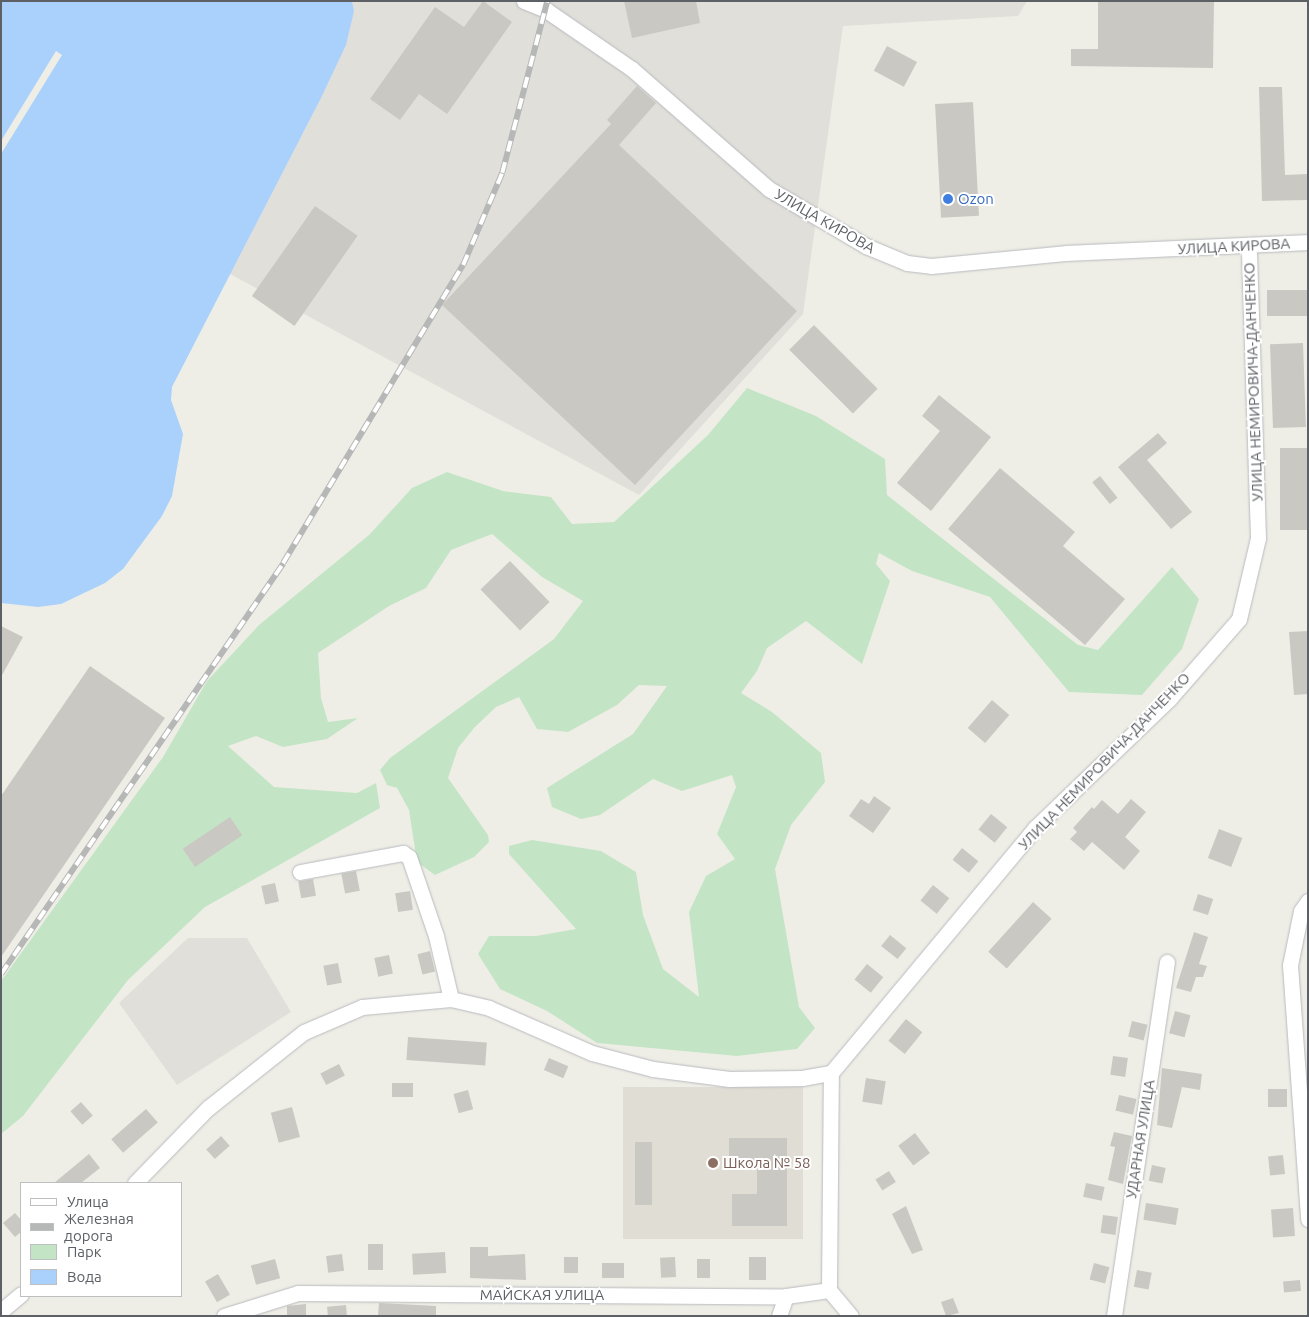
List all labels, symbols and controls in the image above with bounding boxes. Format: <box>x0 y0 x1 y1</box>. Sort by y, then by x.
street label: УЛИЦА КИРОВА <box>772 185 878 257</box>
place label: Ozon <box>958 190 994 208</box>
marker: Ozon <box>942 193 954 205</box>
street label: УЛИЦА КИРОВА <box>1177 234 1291 258</box>
street label: УЛИЦА НЕМИРОВИЧА-ДАНЧЕНКО <box>1240 262 1266 502</box>
street label: УЛИЦА НЕМИРОВИЧА-ДАНЧЕНКО <box>1014 669 1194 853</box>
street label: УДАРНАЯ УЛИЦА <box>1122 1078 1158 1200</box>
place label: Школа № 58 <box>723 1154 811 1172</box>
marker: Школа № 58 <box>707 1157 719 1169</box>
legend <box>20 1182 182 1297</box>
text: Улица <box>67 1193 109 1210</box>
text: Железная дорога <box>64 1210 134 1244</box>
text: Парк <box>67 1243 102 1260</box>
text: Вода <box>67 1268 102 1285</box>
street label: МАЙСКАЯ УЛИЦА <box>480 1286 604 1304</box>

